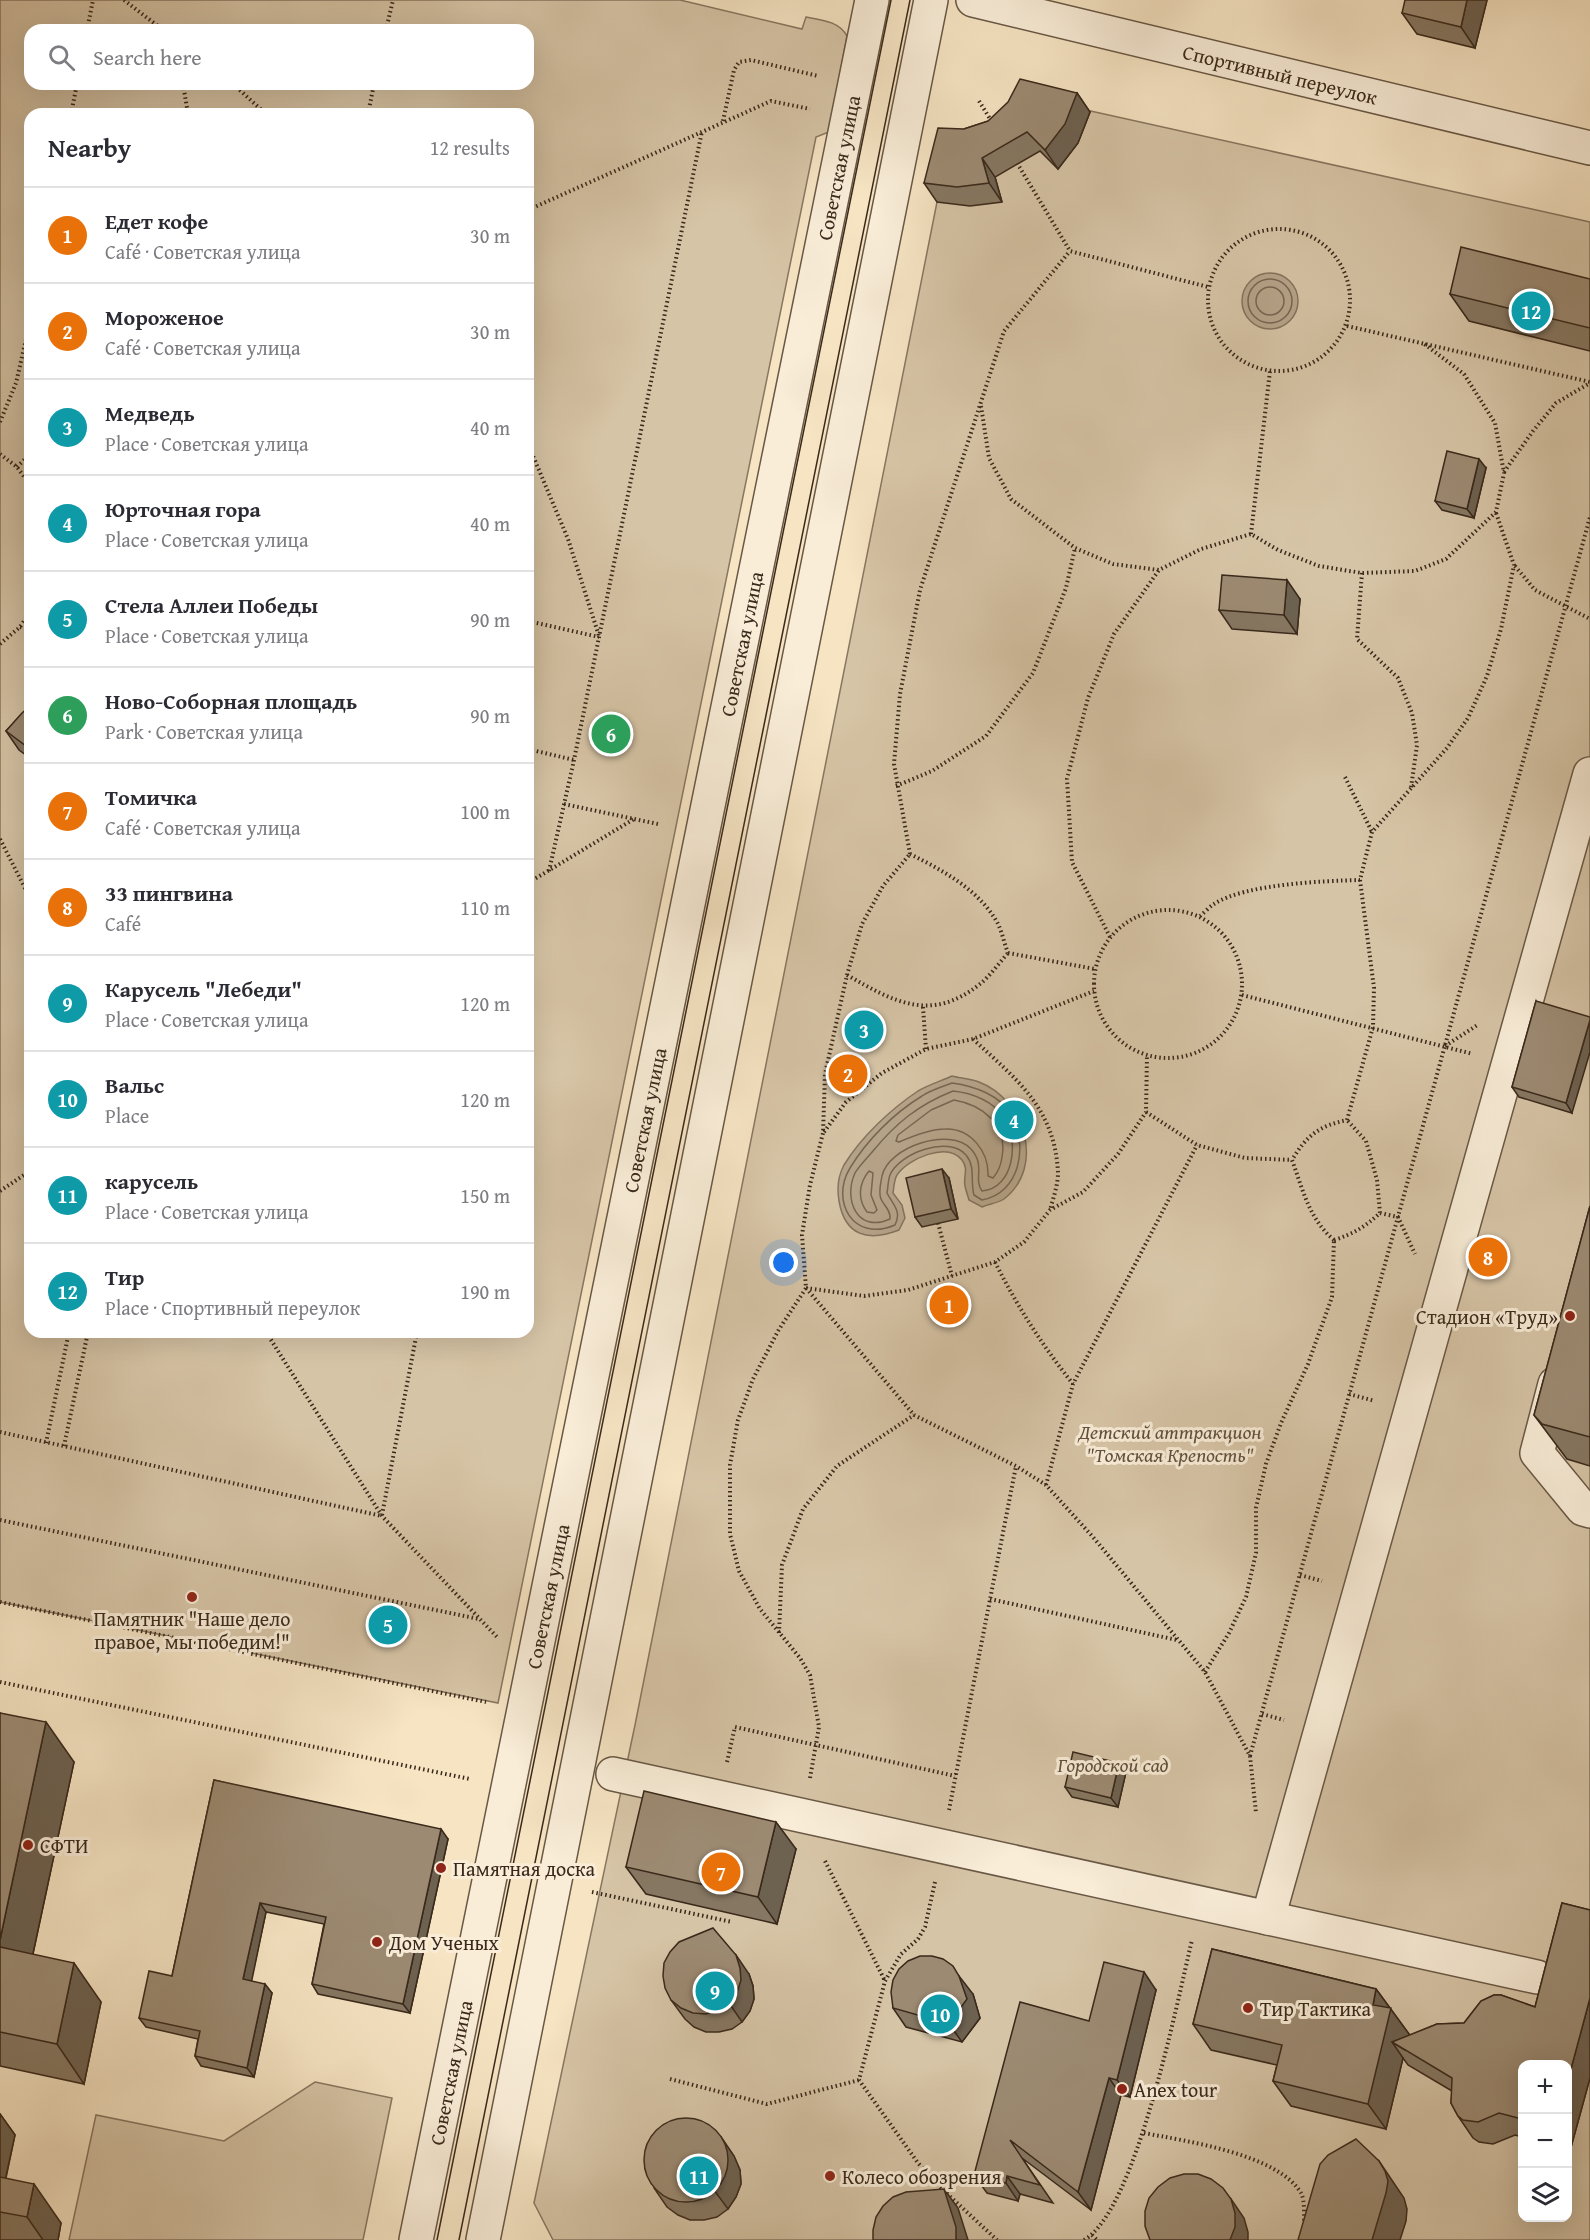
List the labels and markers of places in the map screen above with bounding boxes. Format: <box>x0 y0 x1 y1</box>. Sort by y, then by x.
pin: 12 <box>1512 288 1550 334</box>
pin: 6 <box>592 712 630 756</box>
pin: 3 <box>844 1008 884 1052</box>
pin: 2 <box>828 1052 868 1096</box>
pin: 4 <box>994 1098 1034 1142</box>
pin: 8 <box>1468 1234 1508 1280</box>
pin: 1 <box>930 1282 968 1328</box>
place label: Стадион «Труд» <box>1416 1302 1558 1331</box>
marker: Стадион «Труд» <box>1563 1309 1577 1323</box>
marker: Памятник "Наше дело правое, мы победим!" <box>185 1590 199 1604</box>
pin: 5 <box>368 1602 408 1648</box>
place label: Памятник "Наше дело правое, мы победим!" <box>94 1604 290 1656</box>
place label: СФТИ <box>40 1831 89 1860</box>
marker: СФТИ <box>21 1838 35 1852</box>
pin: 7 <box>702 1850 740 1894</box>
place label: Памятная доска <box>453 1854 596 1883</box>
marker: Памятная доска <box>434 1861 448 1875</box>
place label: Дом Ученых <box>388 1928 500 1957</box>
marker: Дом Ученых <box>370 1935 384 1949</box>
pin: 9 <box>696 1968 734 2014</box>
pin: 10 <box>920 1992 960 2036</box>
place label: Тир Тактика <box>1260 1994 1372 2023</box>
marker: Тир Тактика <box>1241 2001 1255 2015</box>
place label: Anex tour <box>1134 2075 1217 2104</box>
marker: Anex tour <box>1115 2082 1129 2096</box>
pin: 11 <box>680 2154 718 2198</box>
place label: Колесо обозрения <box>842 2162 1002 2191</box>
marker: Колесо обозрения <box>823 2169 837 2183</box>

